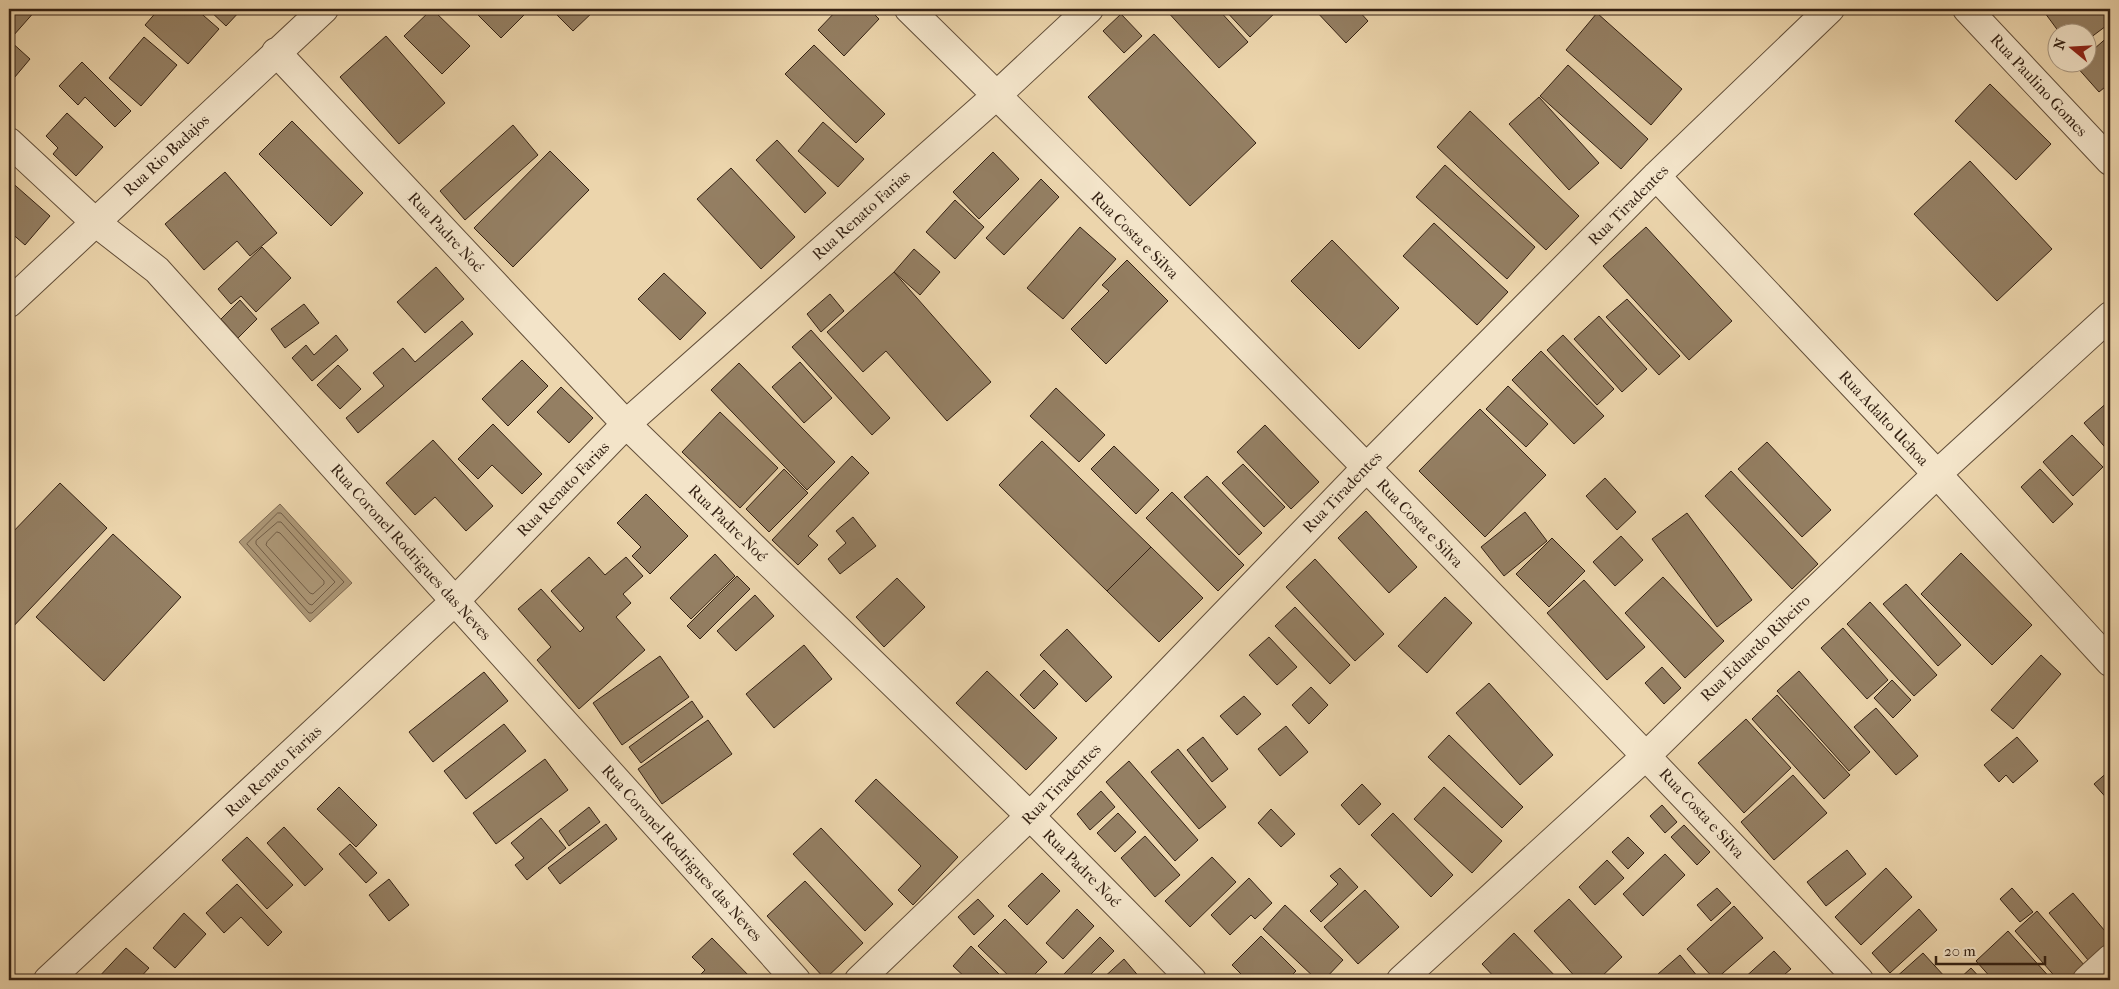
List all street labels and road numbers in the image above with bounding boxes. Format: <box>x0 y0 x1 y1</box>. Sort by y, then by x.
street label: Rua Paulino Gomes <box>1987 30 2092 140</box>
street label: Rua Rio Badajos <box>119 110 213 200</box>
street label: Rua Tiradentes <box>1584 161 1672 249</box>
street label: Rua Renato Farias <box>808 166 914 264</box>
street label: Rua Costa e Silva <box>1087 187 1183 283</box>
street label: Rua Padre Noé <box>404 188 488 276</box>
street label: Rua Adalto Uchoa <box>1835 366 1933 470</box>
street label: Rua Renato Farias <box>513 437 613 541</box>
street label: Rua Tiradentes <box>1298 447 1386 537</box>
street label: Rua Coronel Rodrigues das Neves <box>327 460 495 644</box>
street label: Rua Costa e Silva <box>1373 475 1468 572</box>
street label: Rua Padre Noé <box>684 480 772 566</box>
street label: Rua Eduardo Ribeiro <box>1696 591 1814 705</box>
street label: Rua Renato Farias <box>221 721 325 821</box>
street label: Rua Tiradentes <box>1017 739 1105 829</box>
street label: Rua Coronel Rodrigues das Neves <box>598 761 766 945</box>
street label: Rua Costa e Silva <box>1655 764 1749 862</box>
street label: Rua Padre Noé <box>1039 825 1125 911</box>

